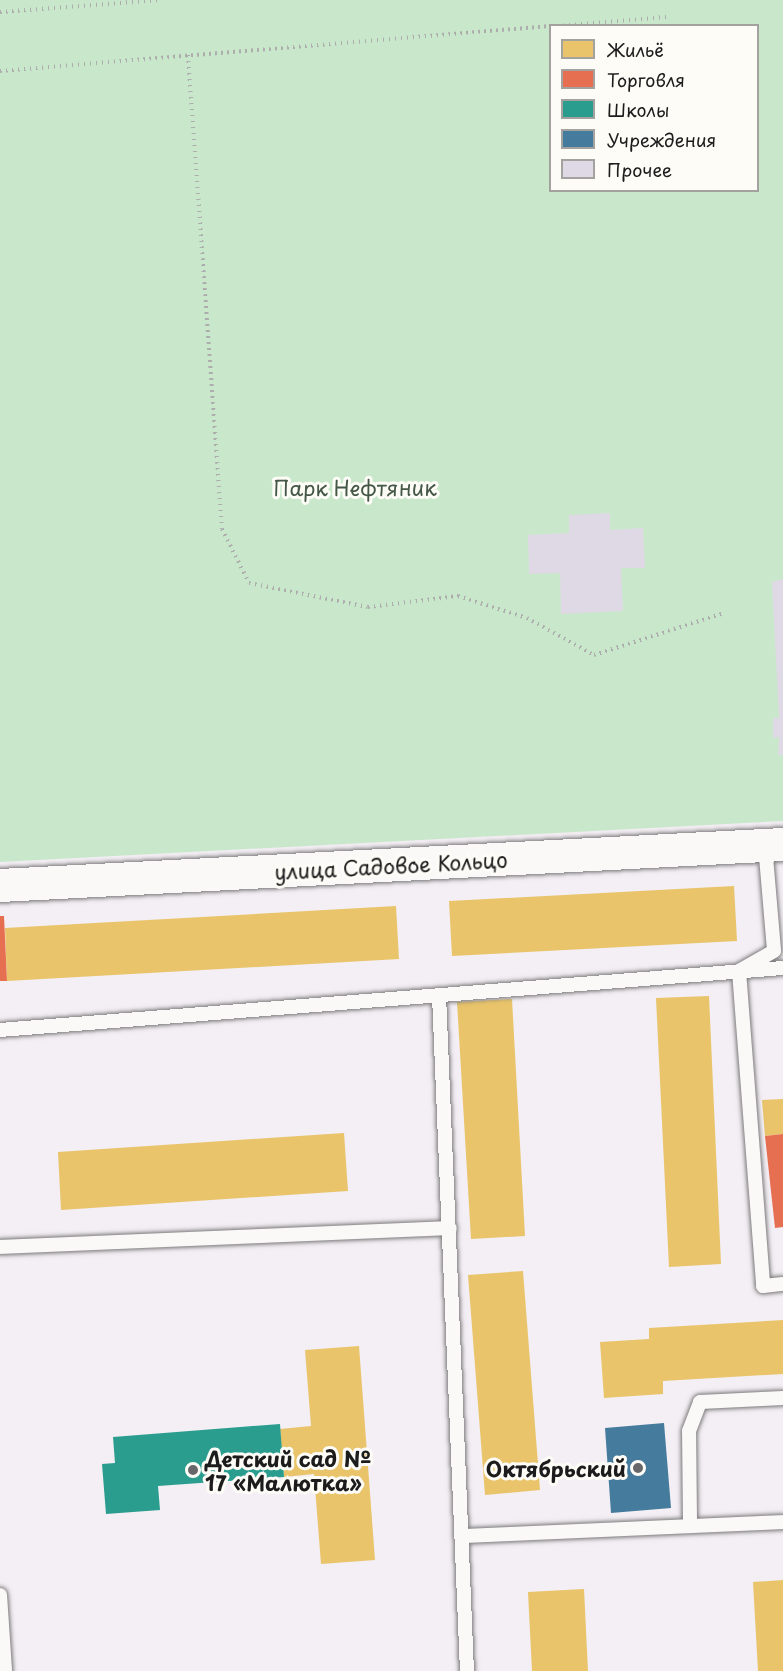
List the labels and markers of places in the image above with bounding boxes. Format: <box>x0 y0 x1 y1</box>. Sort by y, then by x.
place label: Детский сад № 17 «Малютка» <box>205 1445 372 1495</box>
place label: Октябрьский <box>486 1455 626 1481</box>
marker: Октябрьский <box>631 1461 645 1475</box>
marker: Детский сад № 17 «Малютка» <box>186 1463 200 1477</box>

